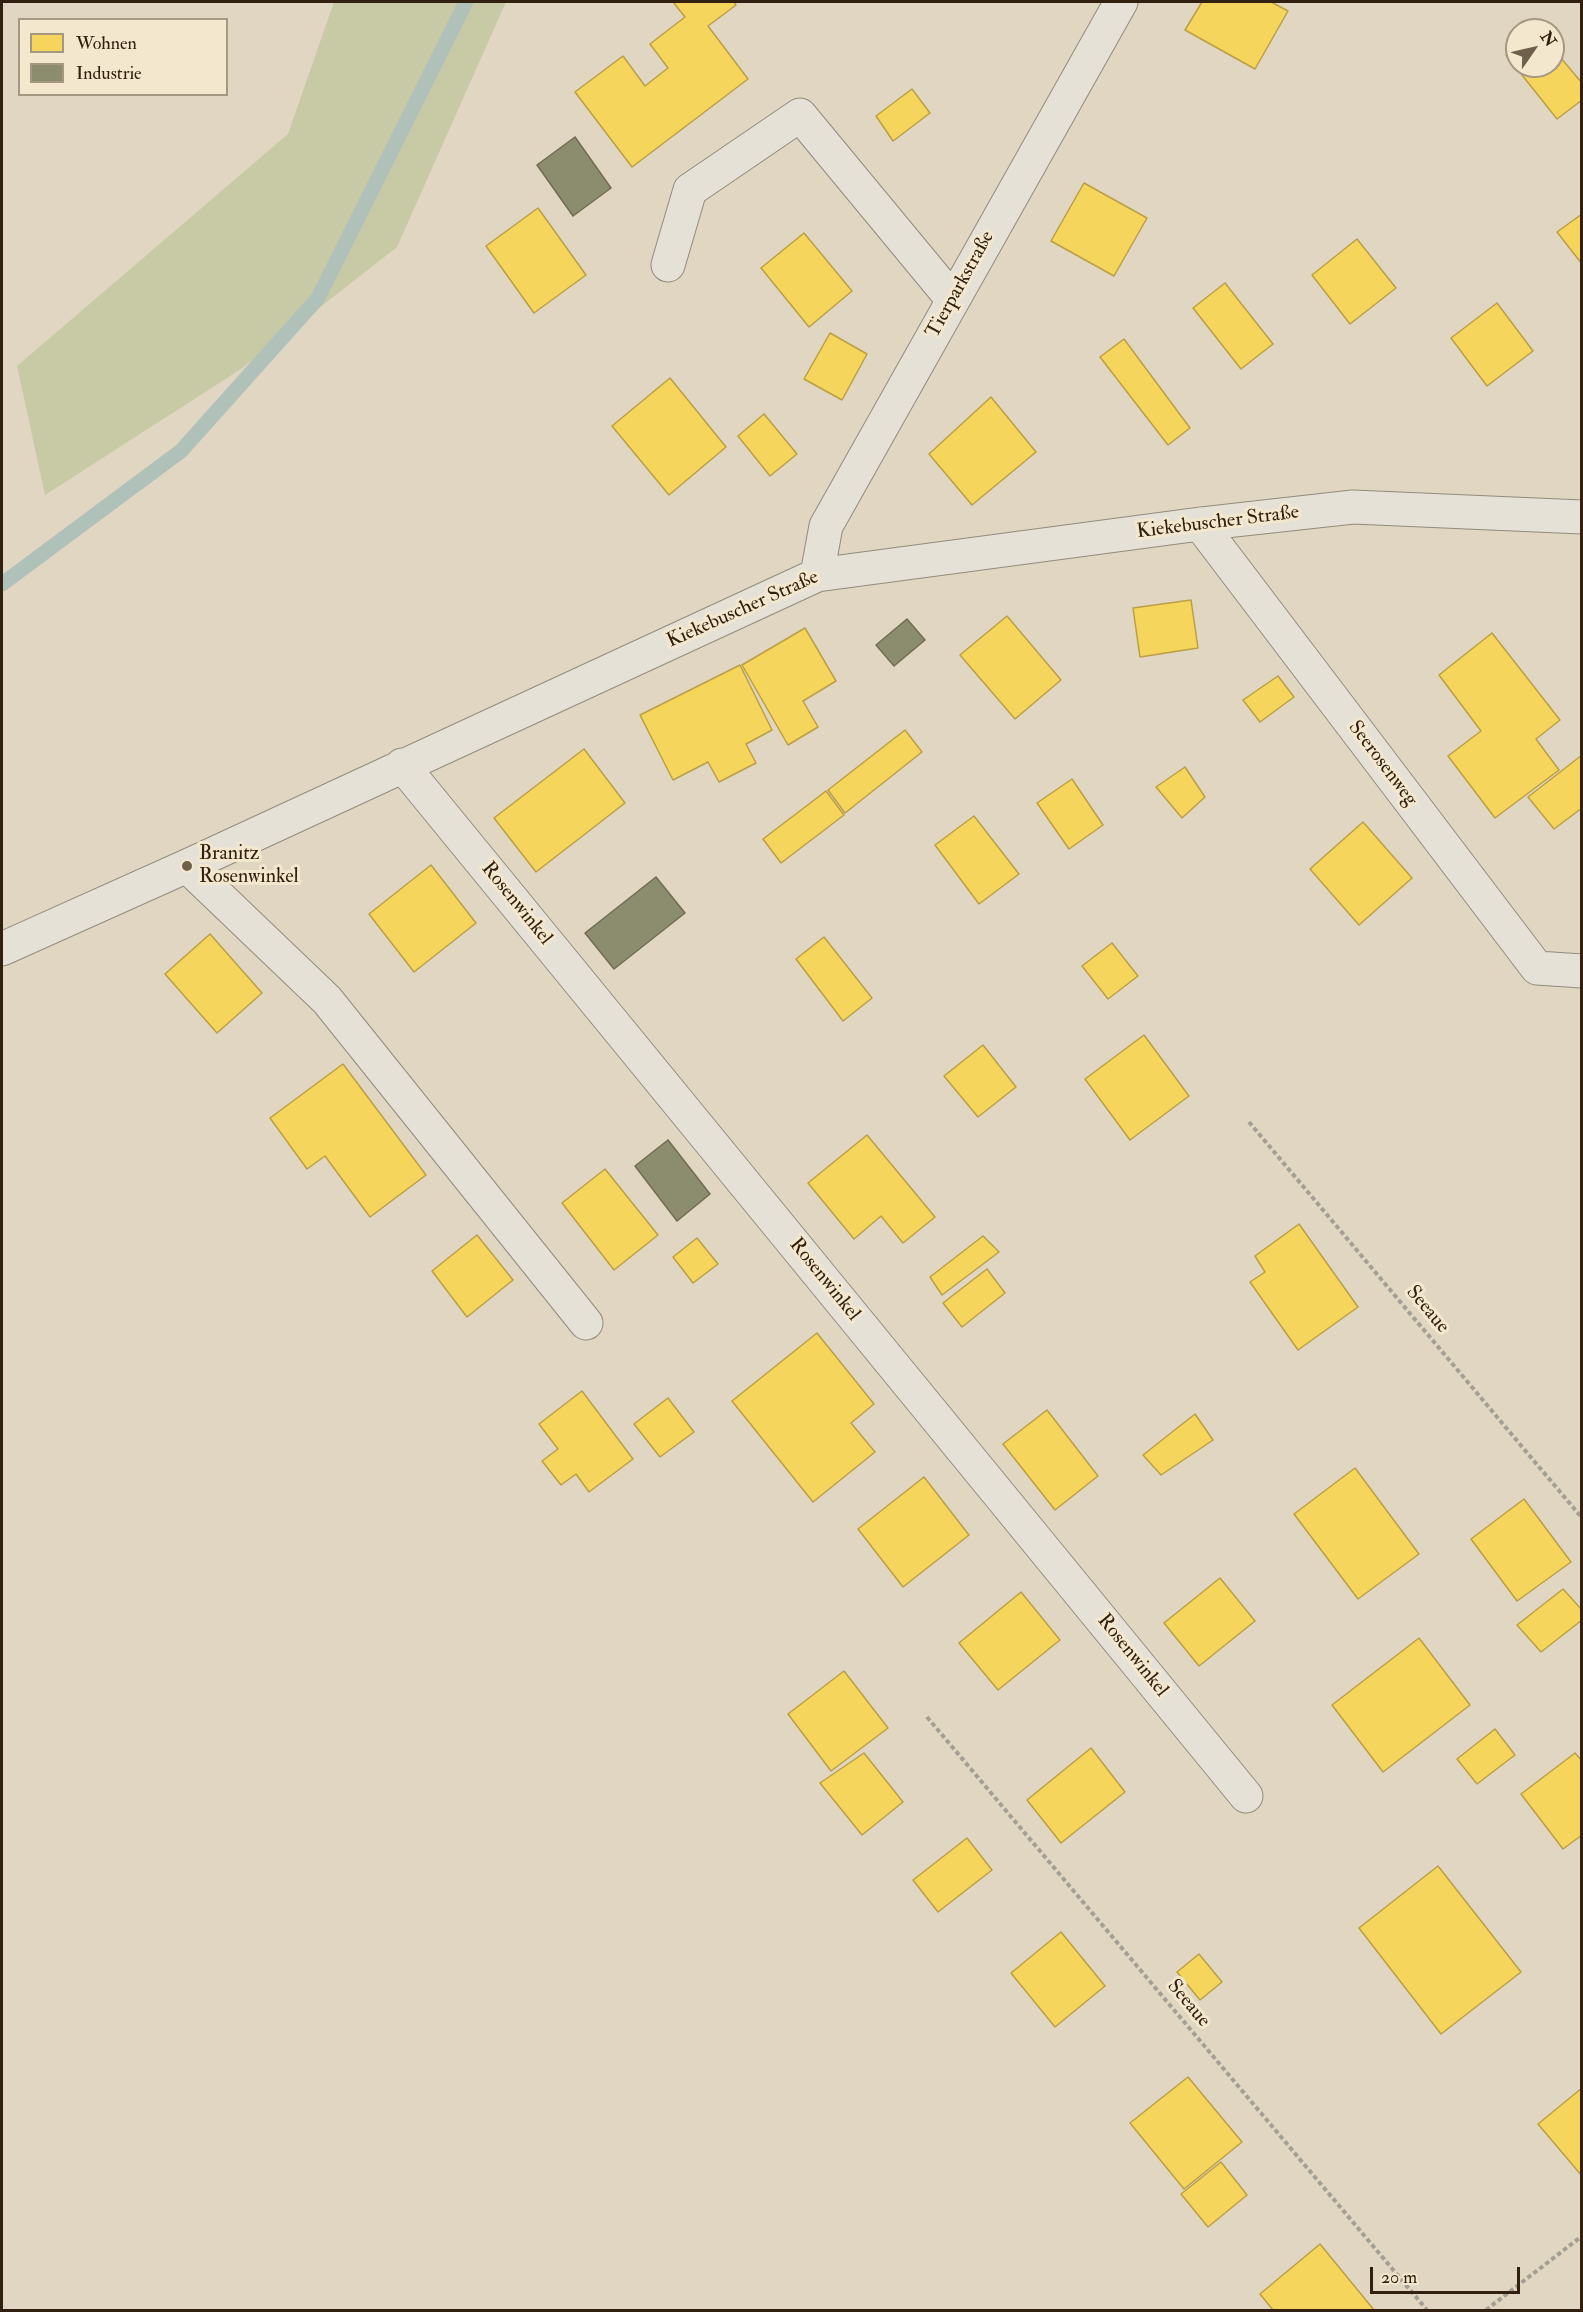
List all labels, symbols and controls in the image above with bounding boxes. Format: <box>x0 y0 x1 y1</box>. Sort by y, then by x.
legend <box>18 18 228 96</box>
north arrow <box>1505 18 1565 78</box>
text: N <box>1536 28 1561 51</box>
text: Wohnen <box>76 32 137 55</box>
text: Industrie <box>76 62 142 85</box>
street label: Tierparkstraße <box>922 227 1000 343</box>
street label: Kiekebuscher Straße <box>1136 501 1300 545</box>
street label: Kiekebuscher Straße <box>664 566 822 654</box>
street label: Seerosenweg <box>1342 717 1422 811</box>
place label: Branitz Rosenwinkel <box>199 843 299 890</box>
street label: Rosenwinkel <box>475 858 557 950</box>
marker: Branitz Rosenwinkel <box>180 859 194 873</box>
street label: Rosenwinkel <box>783 1234 865 1326</box>
street label: Seeaue <box>1400 1281 1454 1339</box>
street label: Rosenwinkel <box>1091 1610 1173 1702</box>
street label: Seeaue <box>1161 1975 1215 2033</box>
scale bar <box>1373 2255 1523 2293</box>
text: 20 m <box>1381 2266 1417 2289</box>

